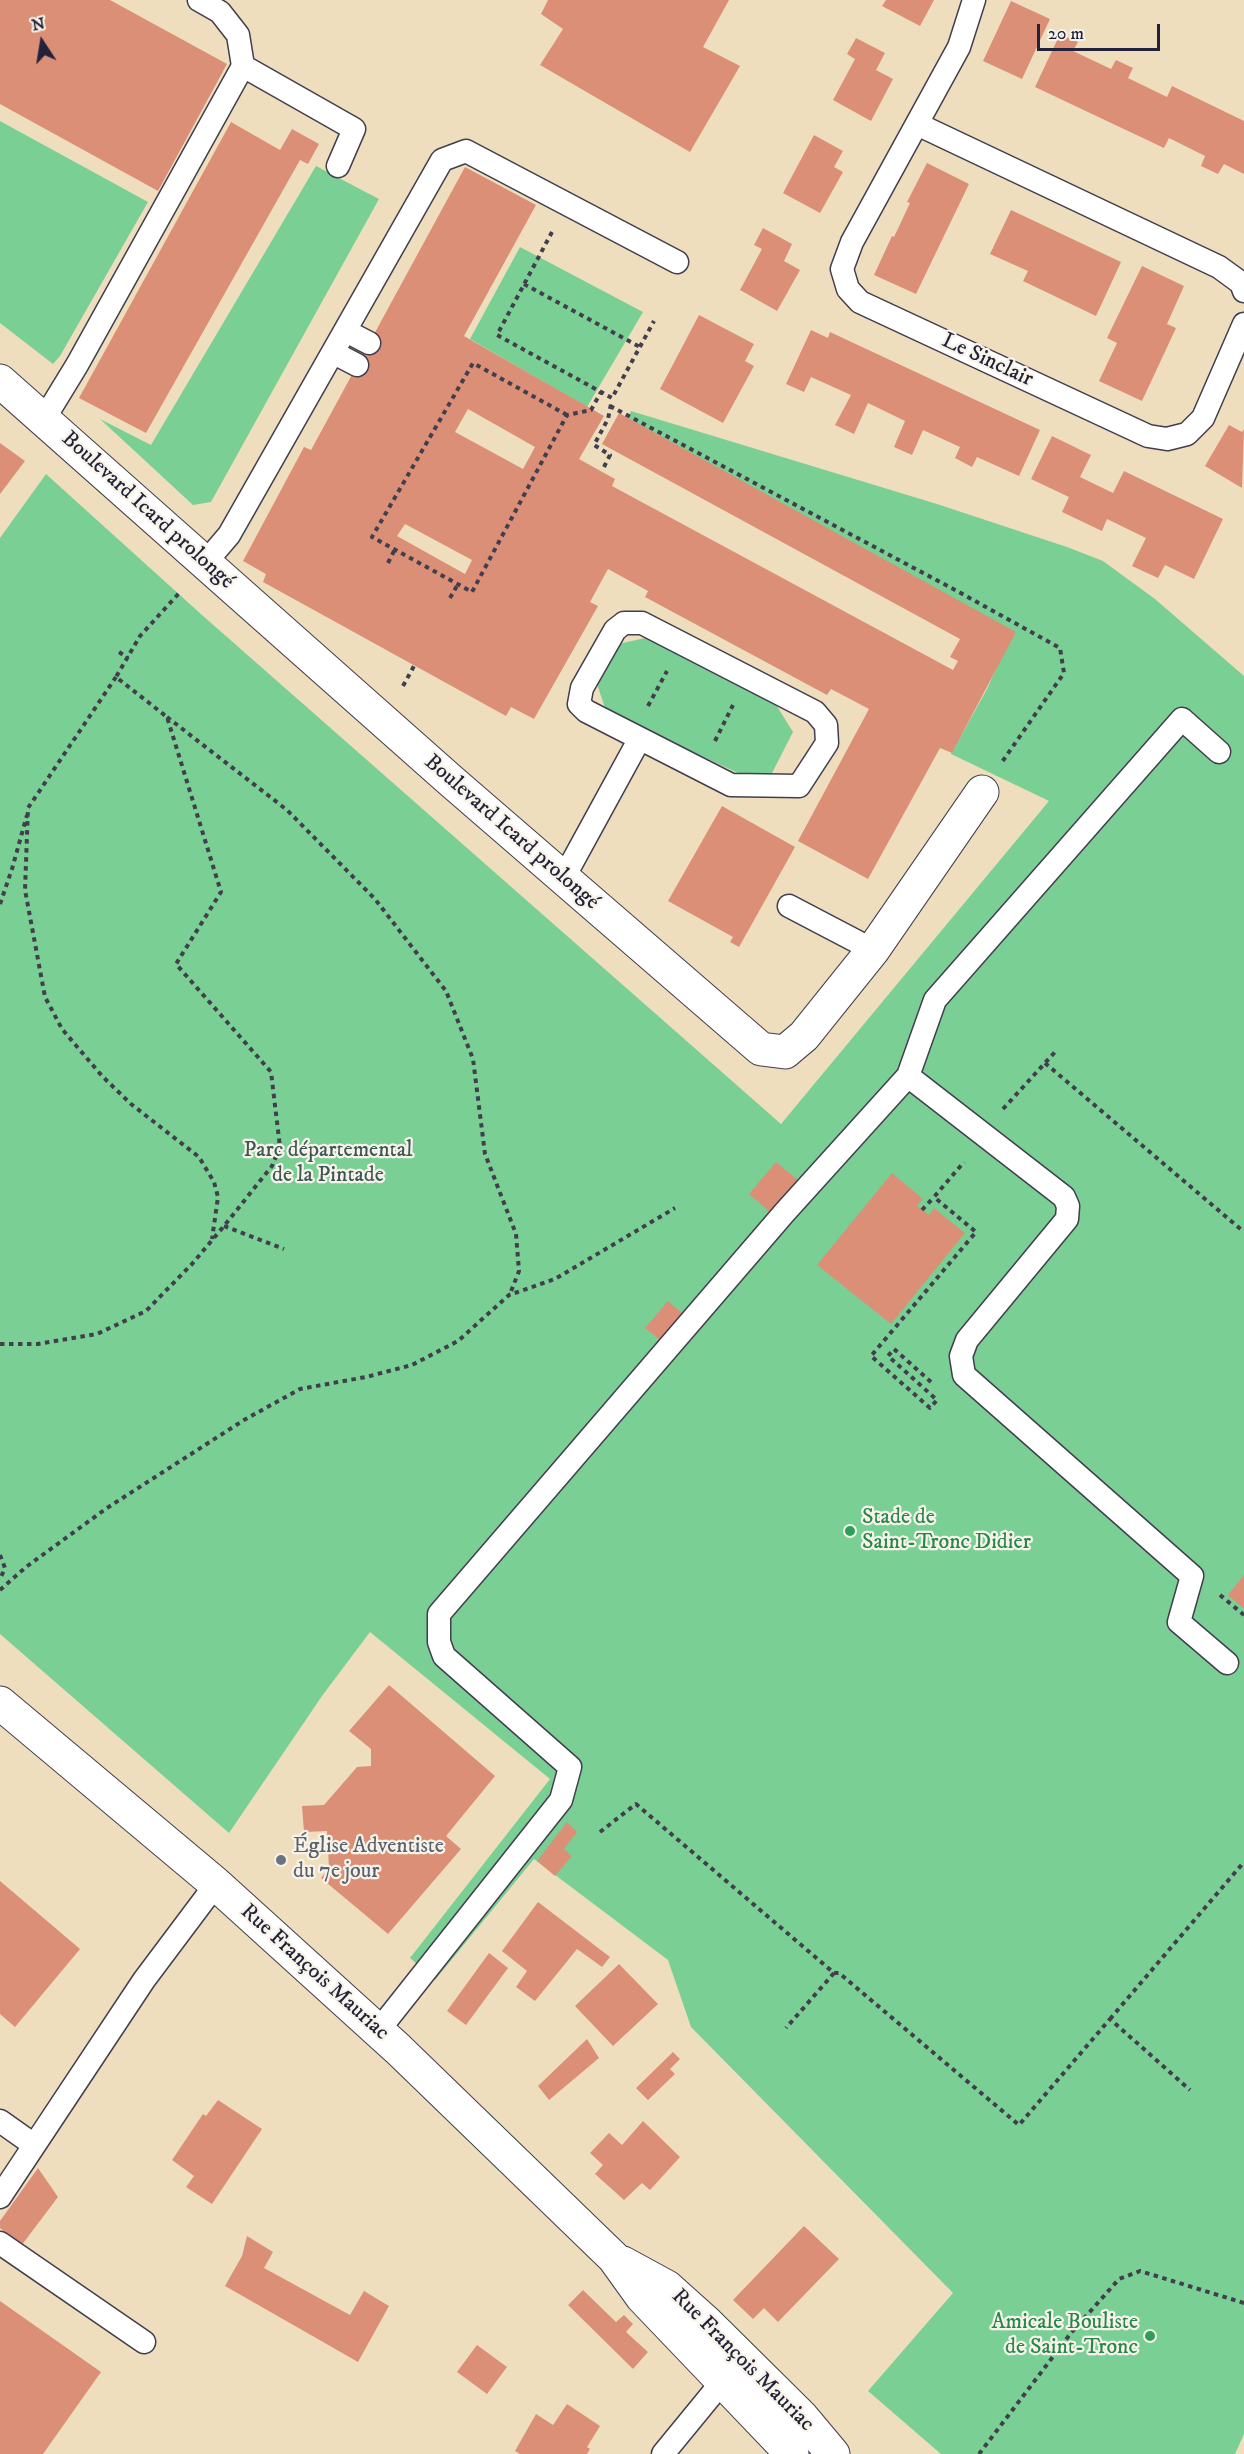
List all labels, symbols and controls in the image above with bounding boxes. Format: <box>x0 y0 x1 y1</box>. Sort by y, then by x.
north arrow <box>12 12 72 72</box>
scale bar <box>1040 12 1163 50</box>
text: N <box>30 13 47 36</box>
text: 20 m <box>1048 23 1084 45</box>
street label: Le Sinclair <box>937 328 1037 394</box>
street label: Boulevard Icard prolongé <box>55 426 239 596</box>
street label: Boulevard Icard prolongé <box>418 750 604 916</box>
park label: Parc départemental de la Pintade <box>243 1138 413 1190</box>
place label: Stade de Saint-Tronc Didier <box>862 1505 1031 1556</box>
marker: Stade de Saint-Tronc Didier <box>843 1524 857 1538</box>
place label: Église Adventiste du 7e jour <box>293 1834 444 1886</box>
marker: Église Adventiste du 7e jour <box>274 1853 288 1867</box>
street label: Rue François Mauriac <box>234 1899 394 2047</box>
street label: Rue François Mauriac <box>665 2284 819 2438</box>
place label: Amicale Bouliste de Saint-Tronc <box>992 2310 1138 2362</box>
marker: Amicale Bouliste de Saint-Tronc <box>1143 2329 1157 2343</box>

